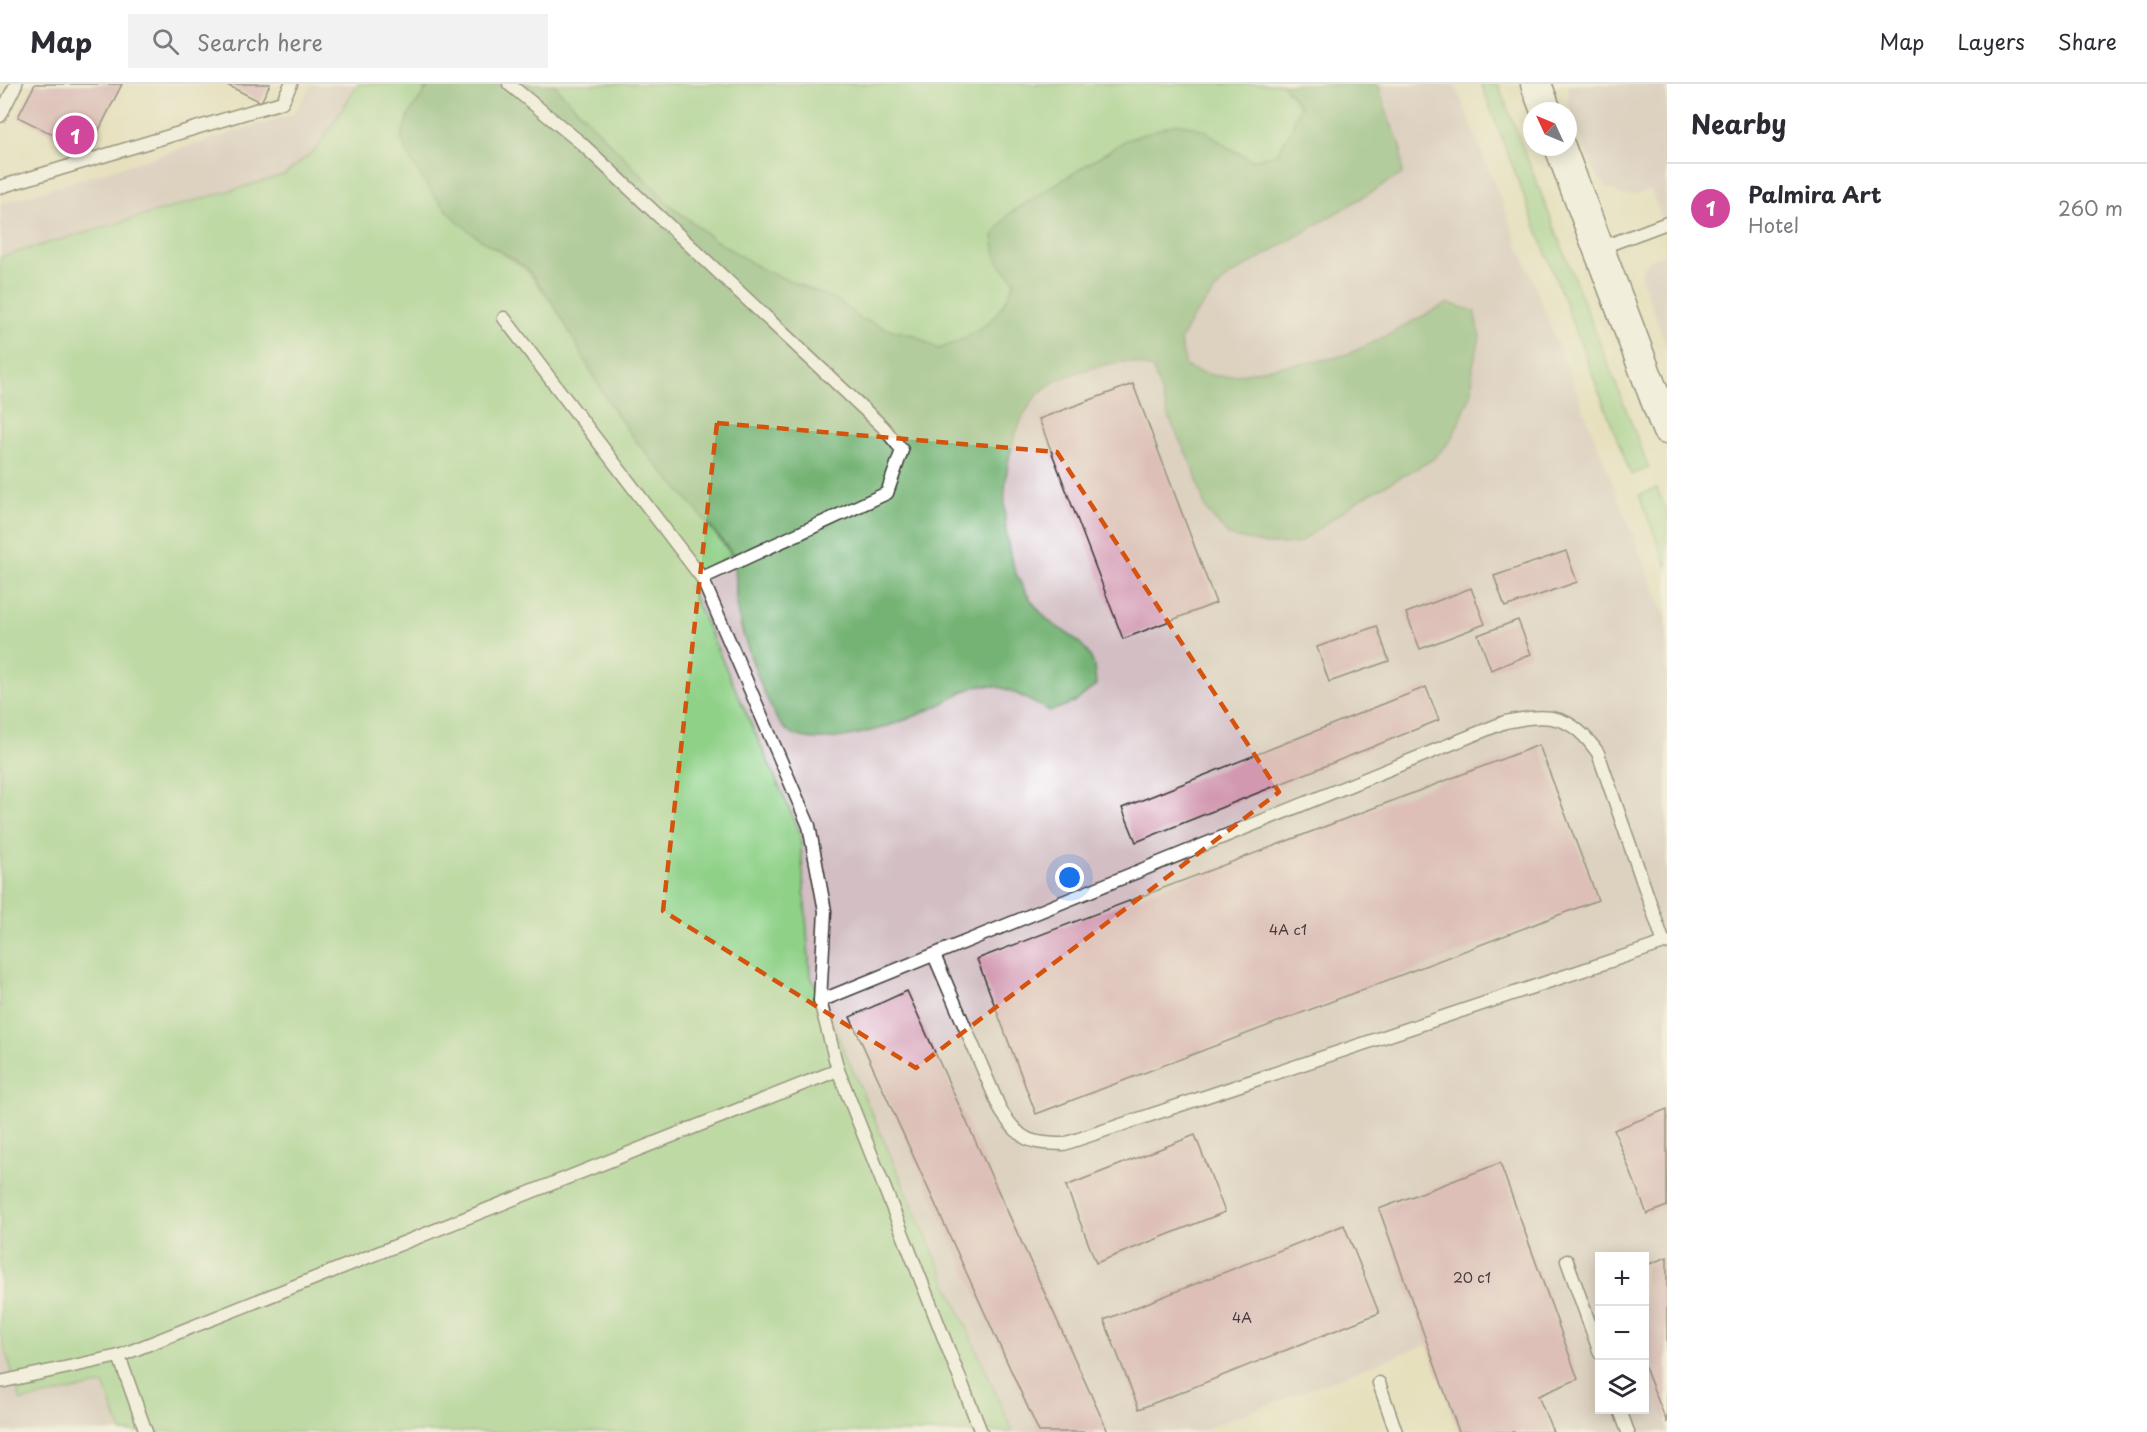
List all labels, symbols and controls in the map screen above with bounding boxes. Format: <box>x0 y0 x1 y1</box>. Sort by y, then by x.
search box <box>128 14 548 68</box>
text: Map <box>30 20 92 63</box>
icon: search <box>149 25 182 58</box>
text: Search here <box>197 25 323 58</box>
text: Map <box>1880 25 1924 57</box>
text: Layers <box>1957 25 2025 57</box>
text: Share <box>2058 25 2117 57</box>
north arrow <box>1523 102 1577 156</box>
text: Nearby <box>1691 104 1786 143</box>
pin: 1 <box>56 112 94 158</box>
text: Palmira Art <box>1748 177 1882 210</box>
text: 1 <box>1706 193 1715 223</box>
text: 260 m <box>2058 193 2123 223</box>
text: Hotel <box>1748 210 1799 240</box>
your location <box>1055 863 1084 892</box>
house number: 4А с1 <box>1269 919 1307 940</box>
map controls <box>1595 1252 1649 1414</box>
button: + <box>1595 1252 1649 1306</box>
house number: 20 с1 <box>1453 1267 1491 1288</box>
button: − <box>1595 1306 1649 1360</box>
house number: 4А <box>1232 1307 1252 1328</box>
button: layers <box>1595 1360 1649 1414</box>

